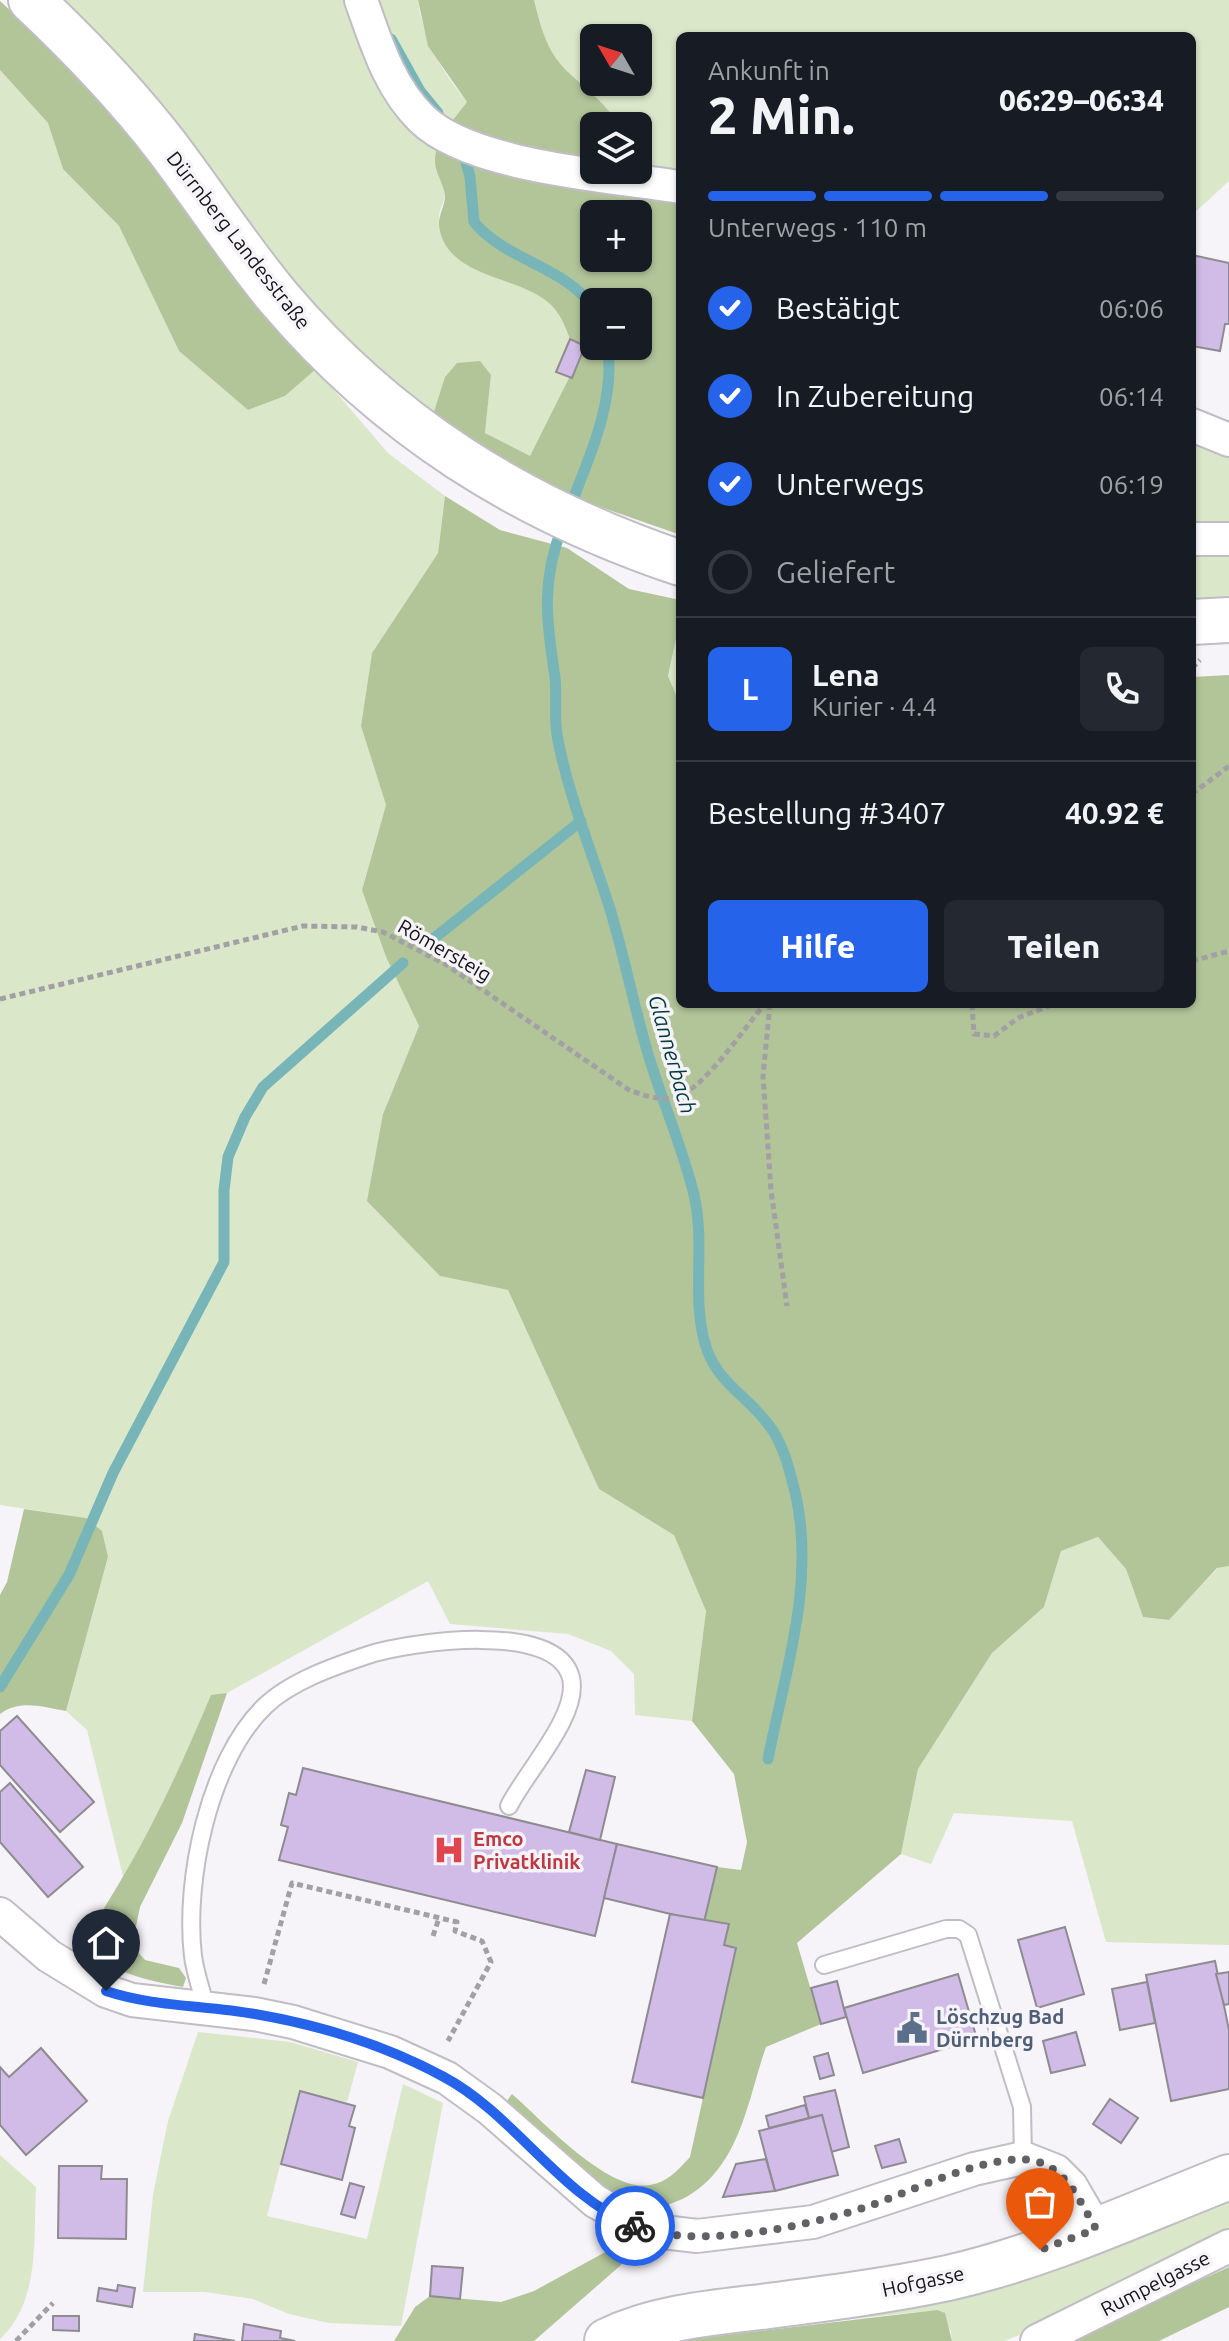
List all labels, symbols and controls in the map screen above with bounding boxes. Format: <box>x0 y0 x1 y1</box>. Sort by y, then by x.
north arrow <box>580 24 652 96</box>
map controls <box>580 24 652 360</box>
text: Ankunft in <box>708 56 830 85</box>
text: 06:29–06:34 <box>999 83 1164 117</box>
text: 2 Min. <box>708 86 855 144</box>
button: layers <box>580 112 652 184</box>
street label: Dürrnberg Landesstraße <box>162 147 316 333</box>
button: + <box>580 200 652 272</box>
text: Unterwegs · 110 m <box>708 213 927 242</box>
icon: check <box>708 286 752 330</box>
button: − <box>580 288 652 360</box>
text: Bestätigt <box>776 291 900 325</box>
text: 06:06 <box>1099 294 1164 323</box>
icon: check <box>708 374 752 418</box>
text: In Zubereitung <box>776 379 974 413</box>
text: 06:14 <box>1099 382 1164 411</box>
icon: check <box>708 462 752 506</box>
text: Unterwegs <box>776 467 924 501</box>
text: 06:19 <box>1099 470 1164 499</box>
text: Geliefert <box>776 555 895 589</box>
button: phone <box>1080 647 1164 731</box>
text: Lena <box>812 658 880 692</box>
text: L <box>742 672 758 706</box>
text: Kurier · 4.4 <box>812 692 937 721</box>
text: Bestellung #3407 <box>708 796 946 830</box>
text: 40.92 € <box>1065 796 1164 830</box>
button: Hilfe <box>708 900 928 992</box>
button: Teilen <box>944 900 1164 992</box>
street label: Römersteig <box>394 914 496 986</box>
water label: Glannerbach <box>644 992 702 1116</box>
place label: Emco Privatklinik <box>473 1827 581 1873</box>
hospital icon: Emco Privatklinik <box>432 1833 466 1867</box>
pin <box>72 1909 140 1991</box>
icon: home <box>84 1921 128 1965</box>
place label: Löschzug Bad Dürrnberg <box>936 2005 1064 2051</box>
public building icon: Löschzug Bad Dürrnberg <box>895 2011 929 2045</box>
pin <box>1006 2168 1074 2250</box>
icon: bag <box>1018 2180 1062 2224</box>
courier <box>595 2186 675 2266</box>
icon: bike <box>613 2204 657 2248</box>
street label: Rumpelgasse <box>1097 2246 1213 2320</box>
street label: Hofgasse <box>880 2261 966 2301</box>

